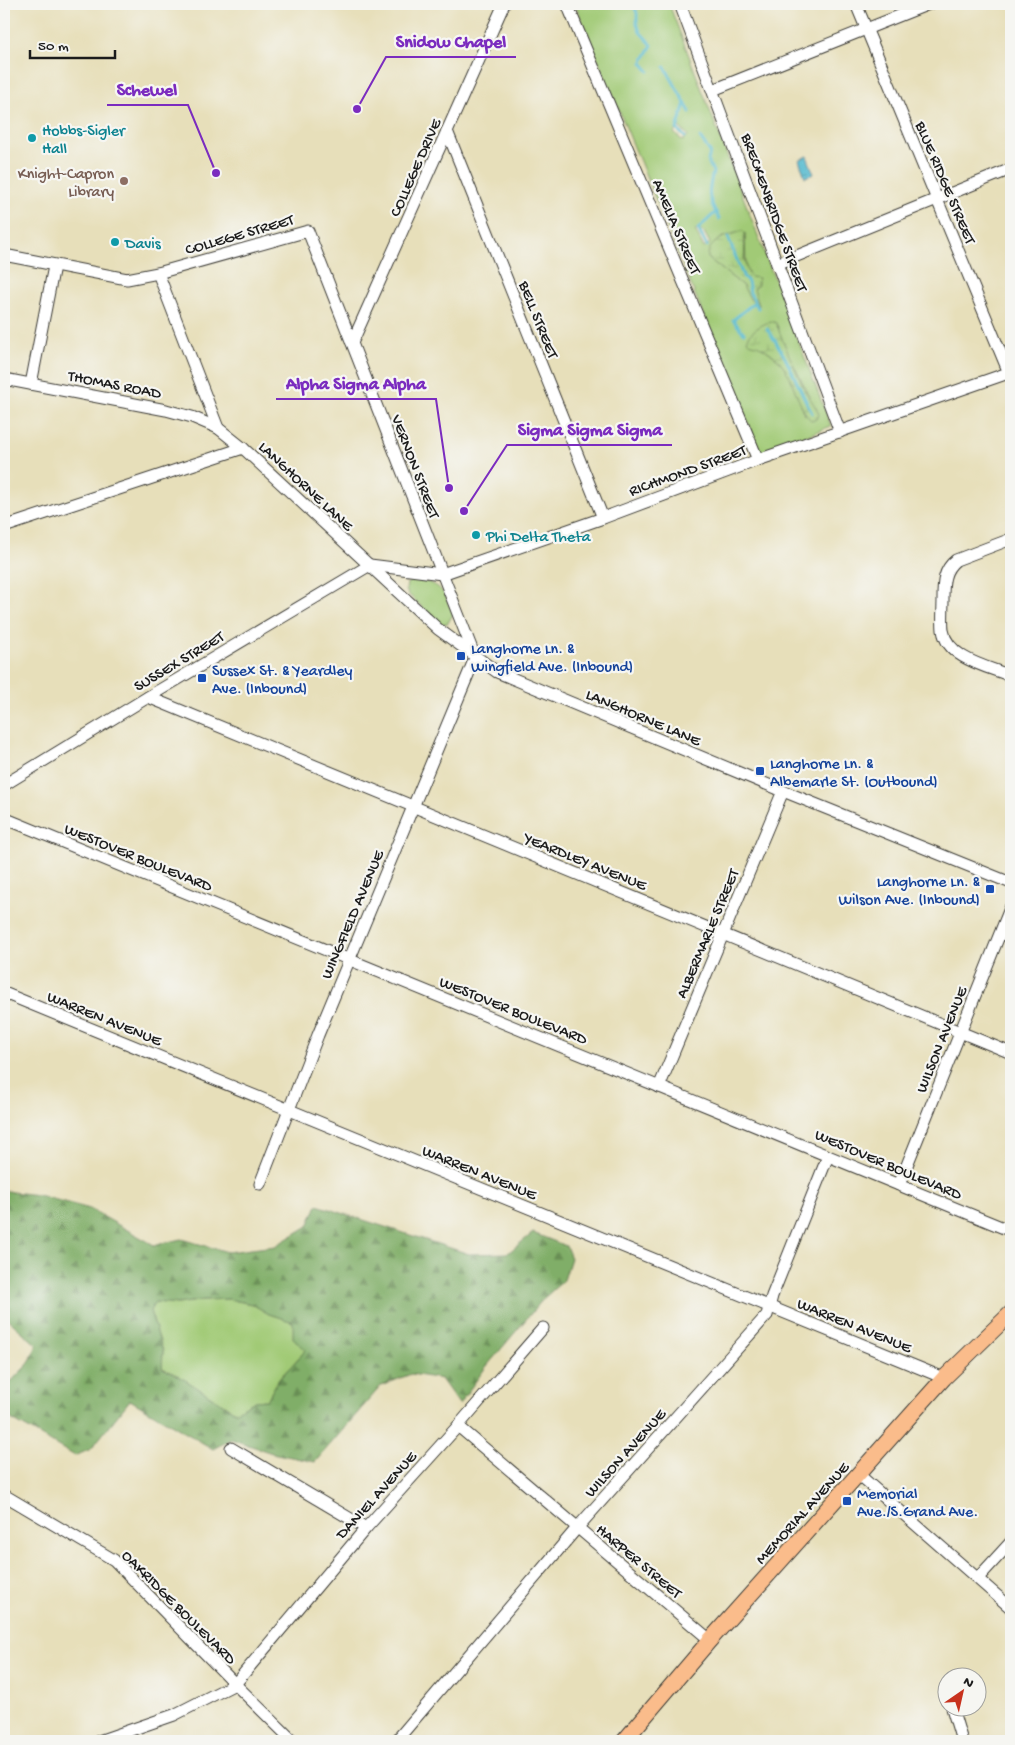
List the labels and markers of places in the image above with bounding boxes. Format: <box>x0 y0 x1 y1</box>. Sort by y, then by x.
callout: Snidow Chapel <box>386 24 516 57</box>
callout: Schewel <box>107 72 188 105</box>
place label: Hobbs-Sigler Hall <box>42 123 126 160</box>
marker: Hobbs-Sigler Hall <box>26 132 38 144</box>
place label: Knight-Capron Library <box>18 166 114 203</box>
marker: Knight-Capron Library <box>118 175 130 187</box>
marker: Davis <box>109 236 121 248</box>
place label: Davis <box>124 236 162 255</box>
callout: Alpha Sigma Alpha <box>276 366 436 399</box>
callout: Sigma Sigma Sigma <box>507 412 672 445</box>
marker: Phi Delta Theta <box>470 529 482 541</box>
place label: Phi Delta Theta <box>485 529 592 548</box>
place label: Langhorne Ln. & Wingfield Ave. (Inbound) <box>471 641 633 678</box>
marker: Langhorne Ln. & Wingfield Ave. (Inbound) <box>455 650 467 662</box>
place label: Sussex St. & Yeardley Ave. (Inbound) <box>212 663 352 700</box>
marker: Sussex St. & Yeardley Ave. (Inbound) <box>196 672 208 684</box>
place label: Langhorne Ln. & Albemarle St. (Outbound) <box>770 756 938 793</box>
marker: Langhorne Ln. & Albemarle St. (Outbound) <box>754 765 766 777</box>
place label: Langhorne Ln. & Wilson Ave. (Inbound) <box>839 874 981 911</box>
marker: Langhorne Ln. & Wilson Ave. (Inbound) <box>984 883 996 895</box>
place label: Memorial Ave./S.Grand Ave. <box>857 1486 978 1523</box>
marker: Memorial Ave./S.Grand Ave. <box>841 1495 853 1507</box>

